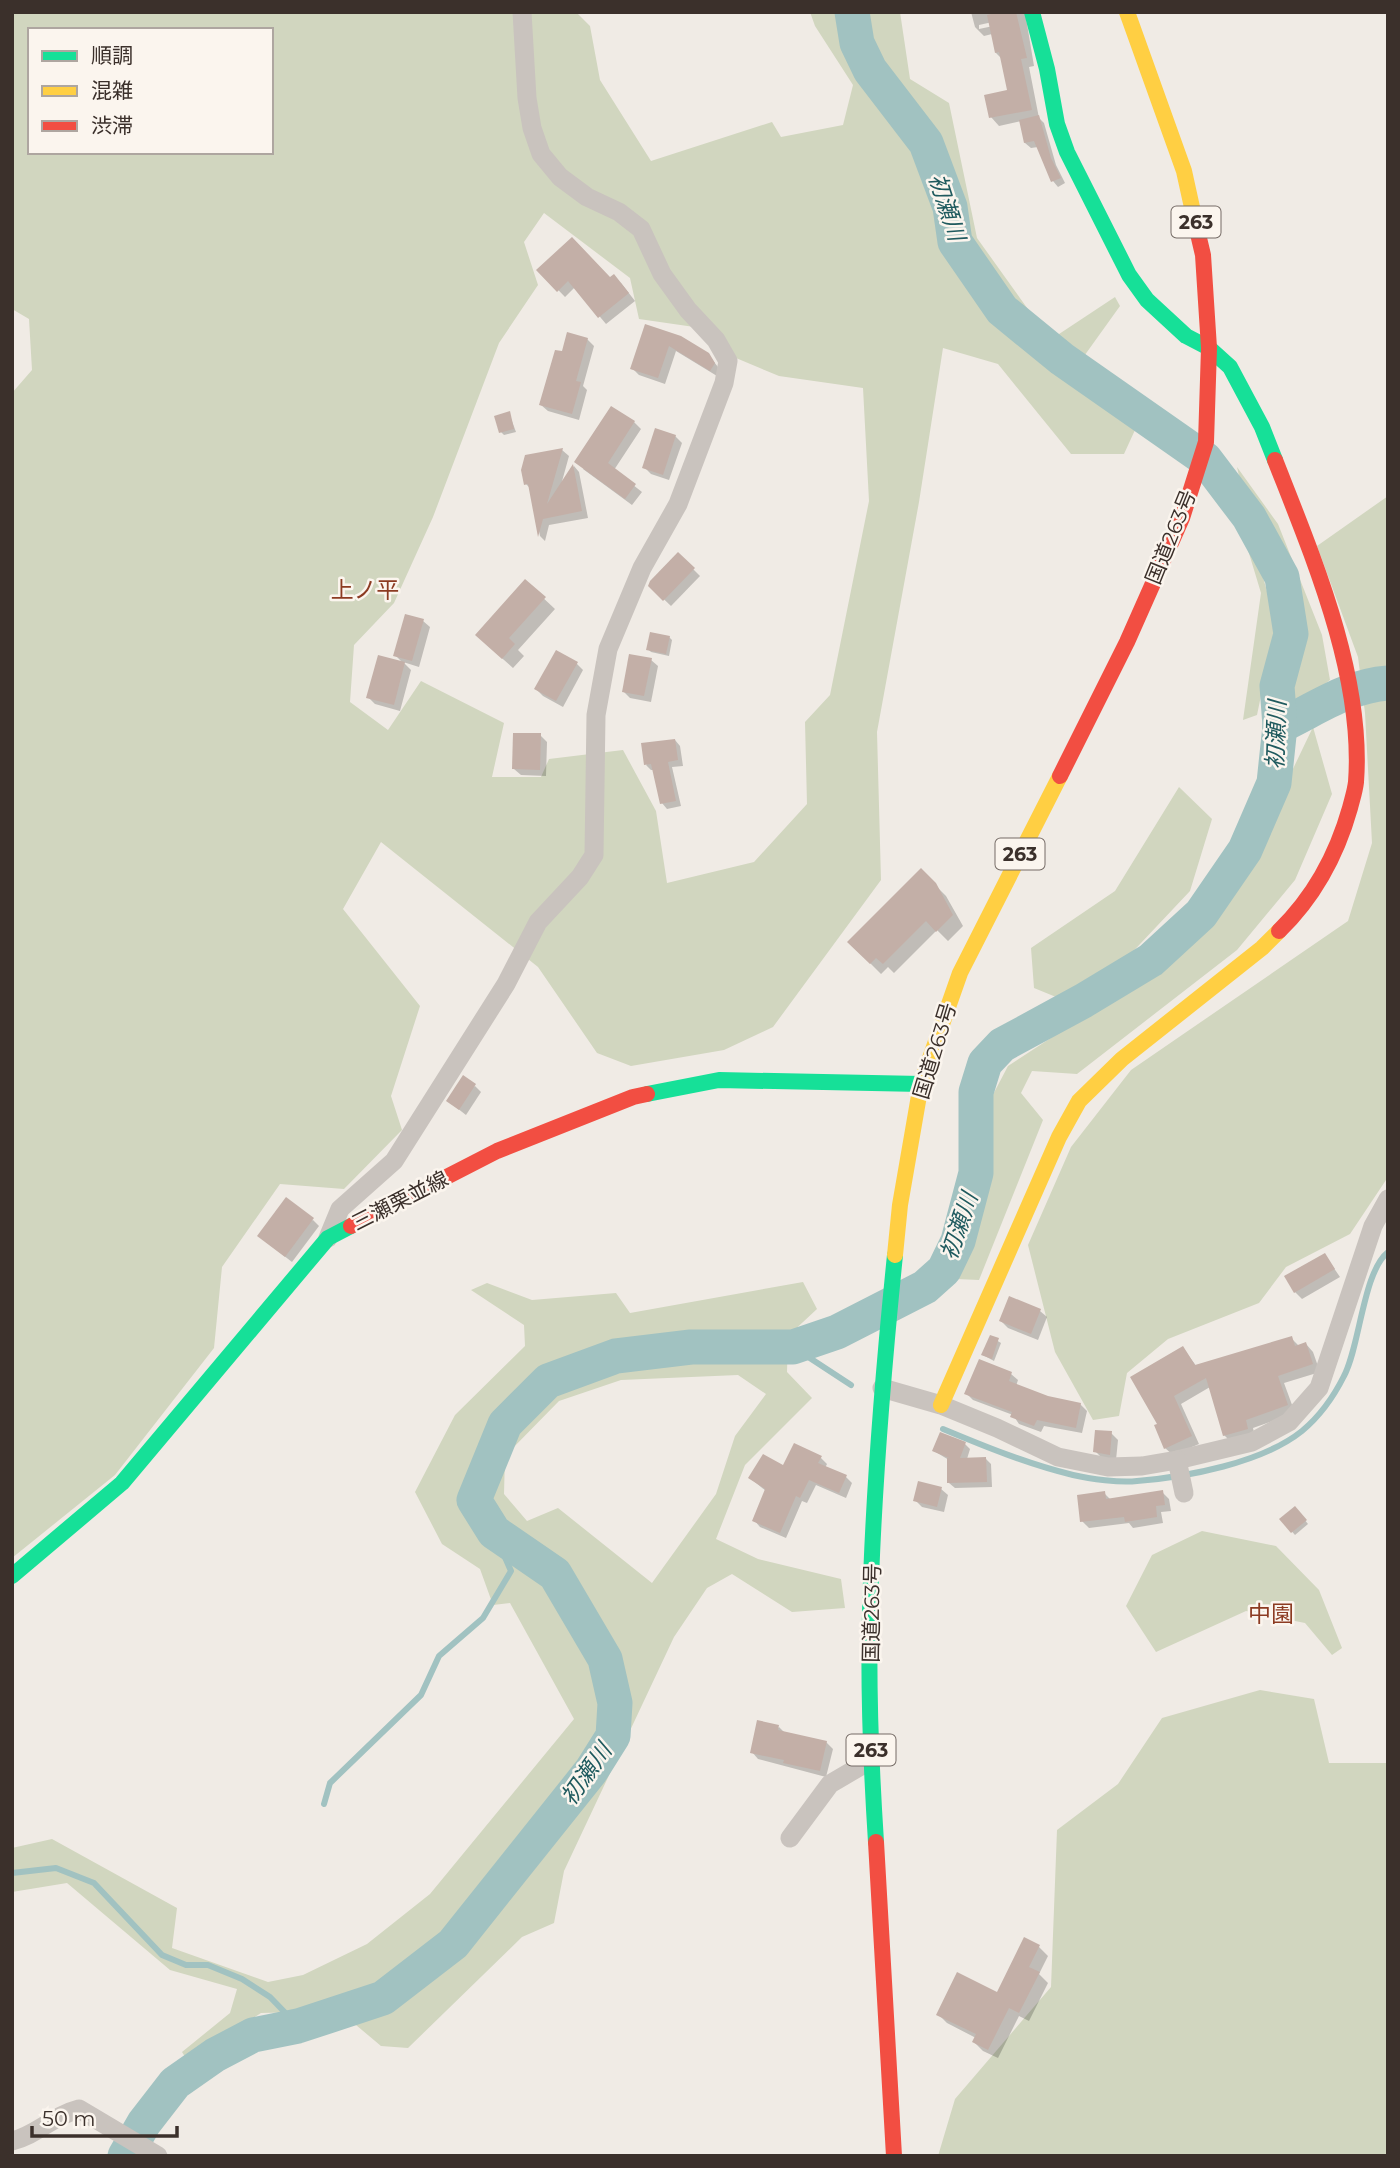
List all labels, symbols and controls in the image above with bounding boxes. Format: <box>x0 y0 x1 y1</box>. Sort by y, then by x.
legend <box>28 28 273 154</box>
text: 順調 <box>91 43 133 68</box>
text: 混雑 <box>91 78 133 103</box>
text: 渋滞 <box>91 113 133 138</box>
water label: 初瀬川 <box>923 170 972 247</box>
road number: 263 <box>1172 206 1220 238</box>
street label: 国道263号 <box>1140 486 1201 588</box>
district label: 上ノ平 <box>331 576 400 604</box>
water label: 初瀬川 <box>1261 697 1291 770</box>
road number: 263 <box>996 838 1044 870</box>
street label: 国道263号 <box>908 1000 961 1102</box>
street label: 三瀬栗並線 <box>347 1166 452 1236</box>
water label: 初瀬川 <box>935 1186 984 1263</box>
street label: 国道263号 <box>858 1563 885 1663</box>
district label: 中園 <box>1248 1600 1294 1628</box>
road number: 263 <box>846 1734 896 1766</box>
water label: 初瀬川 <box>555 1735 619 1810</box>
scale bar <box>32 2094 177 2138</box>
text: 50 m <box>42 2106 96 2131</box>

